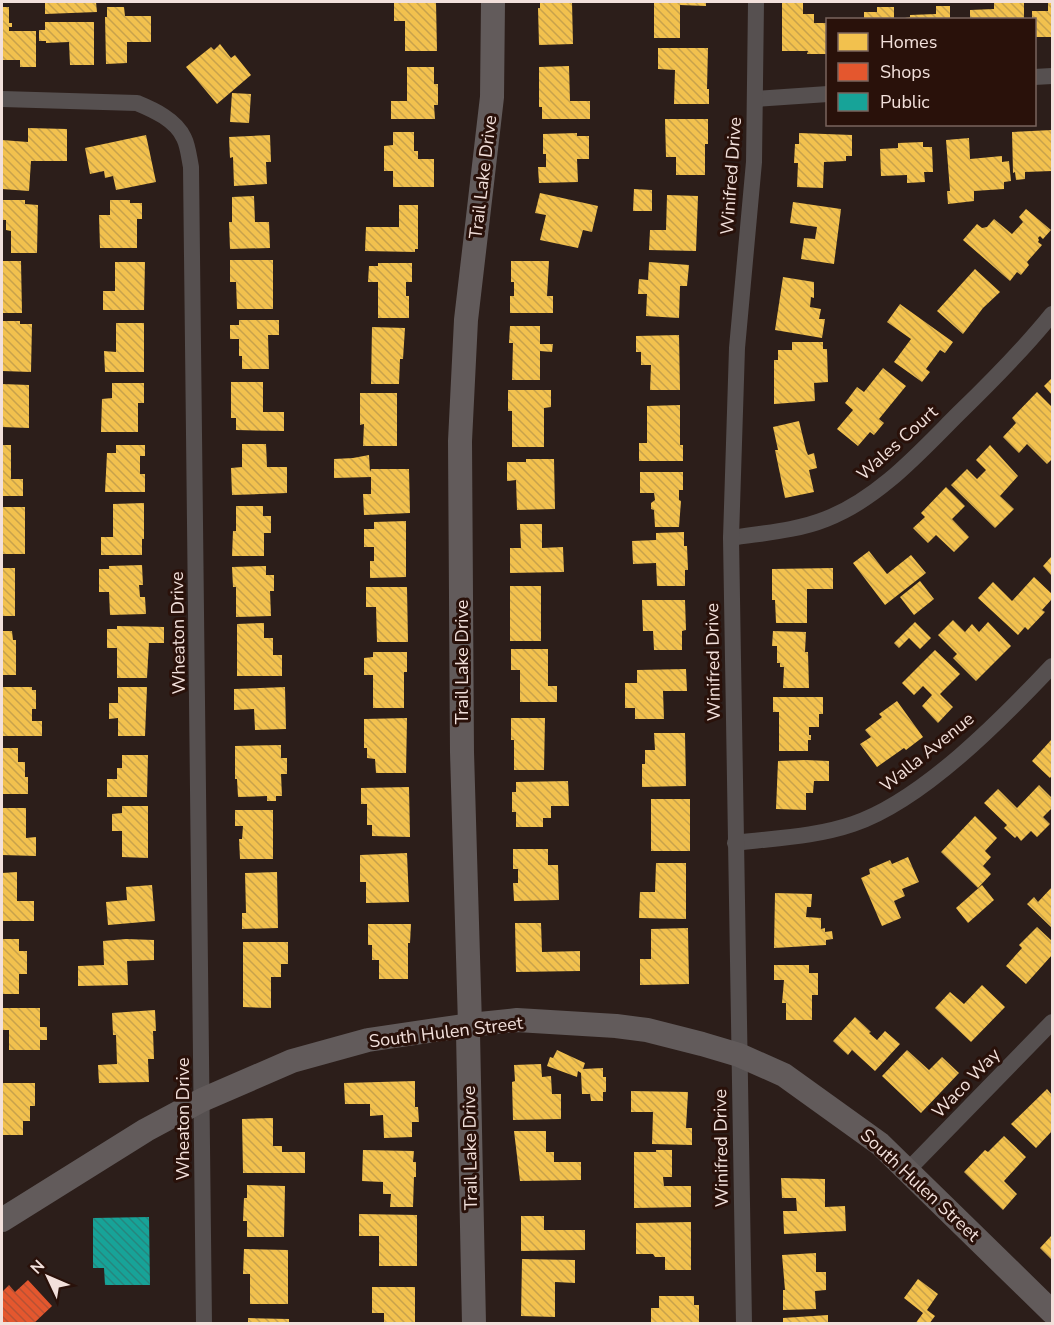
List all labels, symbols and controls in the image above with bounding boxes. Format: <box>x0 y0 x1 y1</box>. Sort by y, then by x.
legend <box>826 18 1036 126</box>
text: Homes <box>880 30 937 54</box>
text: Shops <box>880 60 930 84</box>
text: Public <box>880 90 930 114</box>
street label: Trail Lake Drive <box>464 114 502 240</box>
street label: Winifred Drive <box>715 116 747 236</box>
street label: Wales Court <box>851 400 943 486</box>
street label: Wheaton Drive <box>165 571 191 695</box>
street label: Trail Lake Drive <box>450 600 474 724</box>
street label: Winifred Drive <box>700 603 726 721</box>
street label: Walla Avenue <box>875 707 979 797</box>
street label: South Hulen Street <box>368 1011 525 1053</box>
street label: Waco Way <box>927 1042 1006 1123</box>
street label: Wheaton Drive <box>171 1058 195 1180</box>
street label: Trail Lake Drive <box>457 1086 483 1210</box>
street label: Winifred Drive <box>708 1089 734 1207</box>
street label: South Hulen Street <box>855 1123 985 1247</box>
north arrow <box>18 1247 78 1307</box>
text: N <box>26 1255 50 1279</box>

